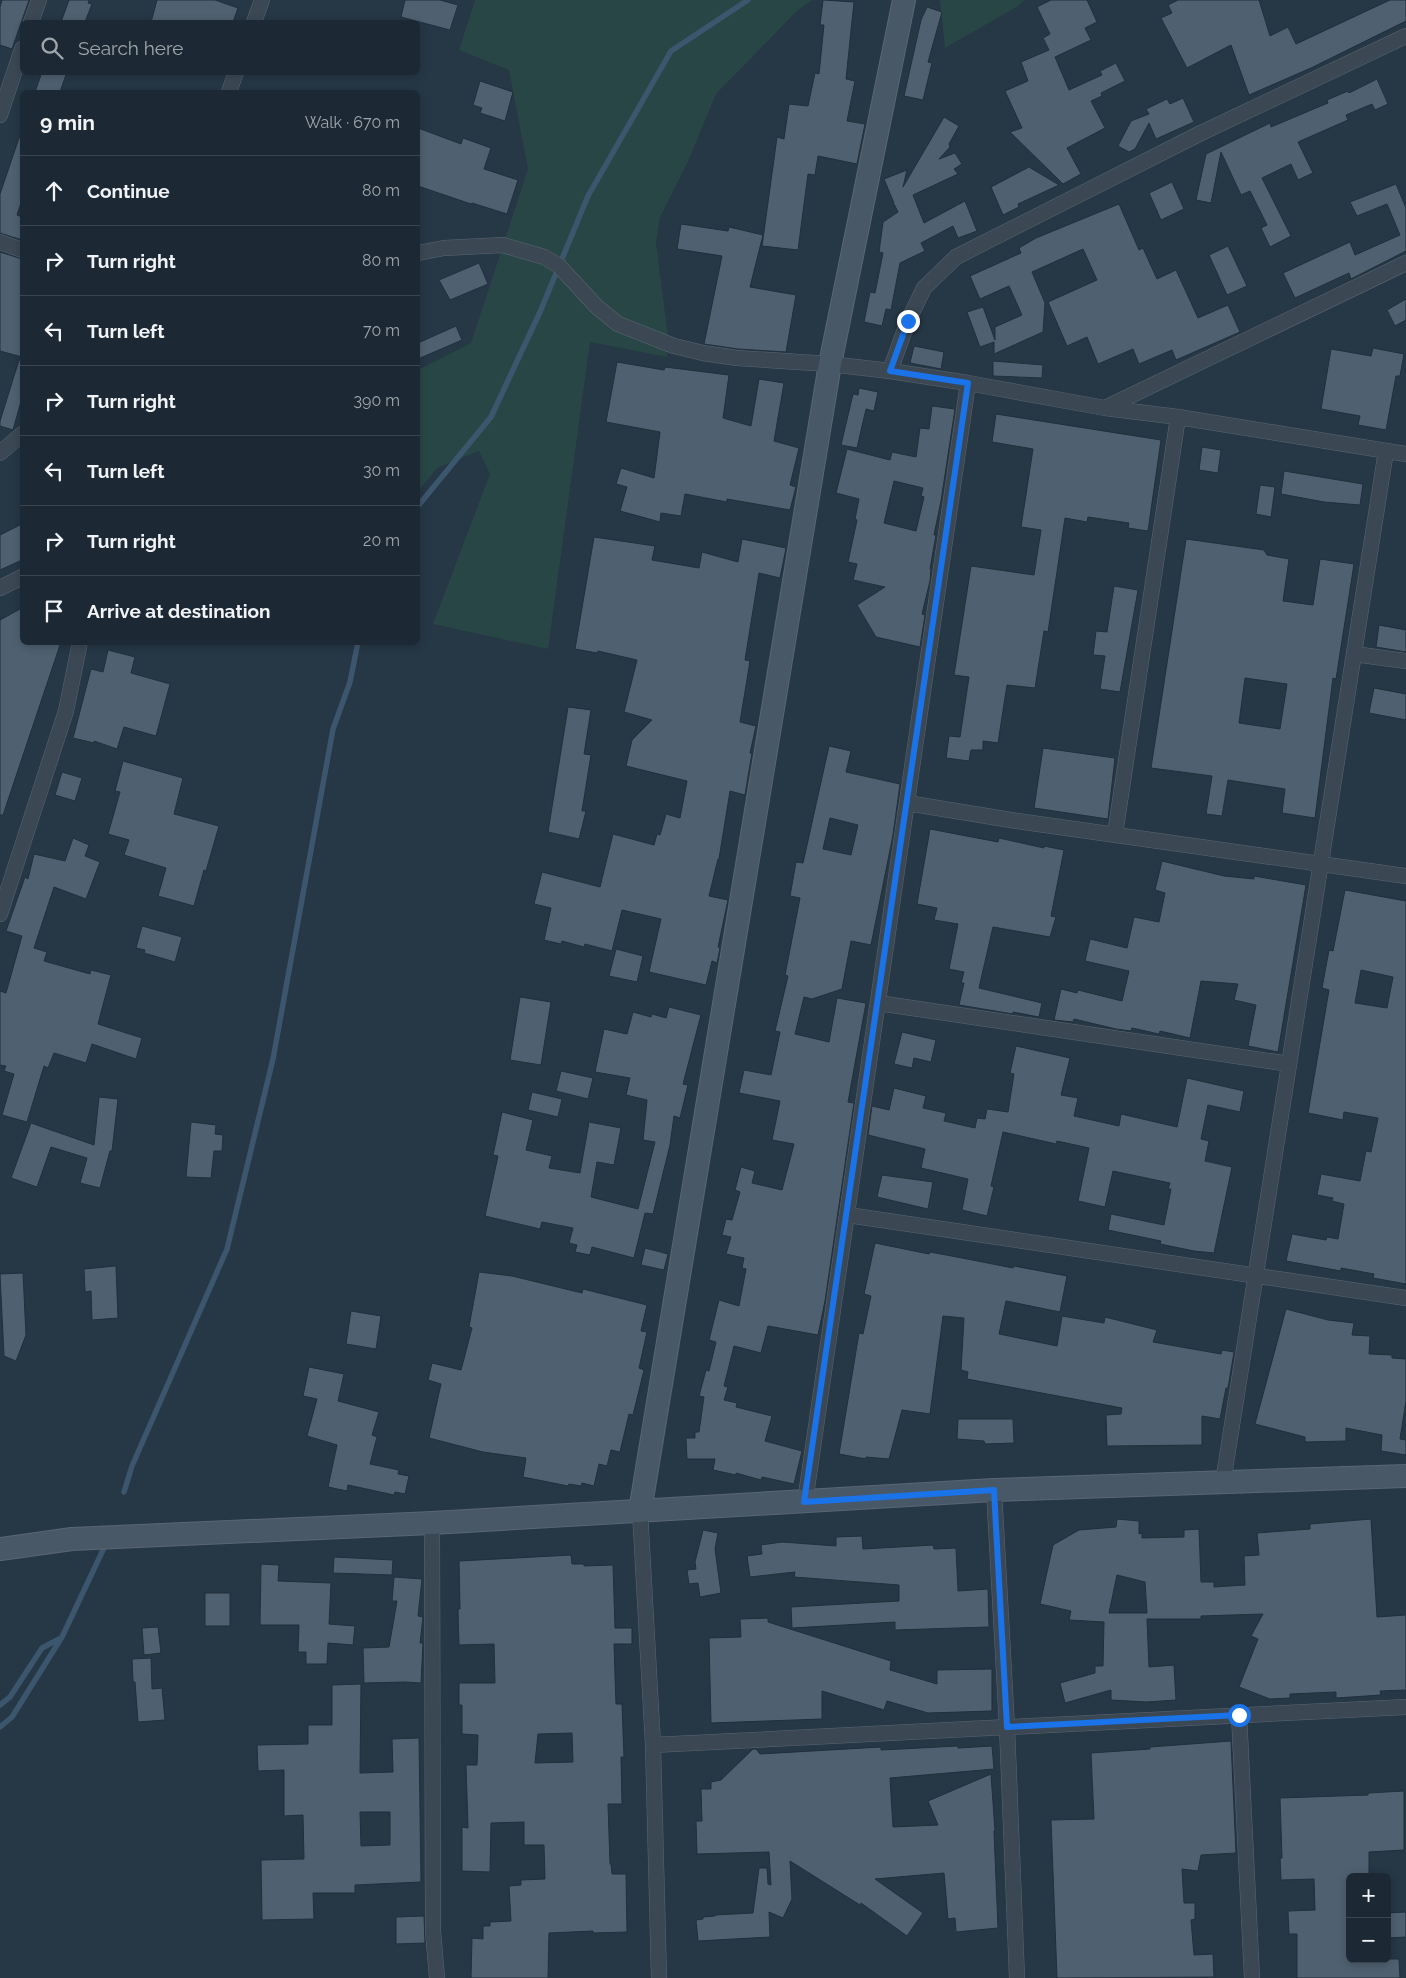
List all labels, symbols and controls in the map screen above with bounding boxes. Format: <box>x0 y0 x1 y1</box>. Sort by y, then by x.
search box <box>20 20 420 75</box>
icon: search <box>38 34 66 62</box>
text: Search here <box>78 37 184 59</box>
text: 9 min <box>40 110 95 135</box>
text: Walk · 670 m <box>305 113 400 132</box>
icon: ahead <box>40 177 68 205</box>
text: Continue <box>87 180 170 202</box>
text: 80 m <box>362 181 400 200</box>
icon: right <box>40 247 68 275</box>
text: Turn right <box>87 250 176 272</box>
text: 80 m <box>362 251 400 270</box>
route end <box>897 310 920 333</box>
icon: left <box>40 317 68 345</box>
text: Turn left <box>87 320 164 342</box>
text: 70 m <box>363 321 400 340</box>
icon: right <box>40 387 68 415</box>
text: Turn right <box>87 390 176 412</box>
text: 390 m <box>354 391 400 410</box>
icon: left <box>40 457 68 485</box>
text: Turn left <box>87 460 164 482</box>
text: 30 m <box>363 461 400 480</box>
icon: right <box>40 527 68 555</box>
text: Turn right <box>87 530 176 552</box>
text: 20 m <box>363 531 400 550</box>
icon: arrive <box>40 597 68 625</box>
text: Arrive at destination <box>87 600 271 622</box>
route start <box>1228 1704 1251 1727</box>
map controls <box>1346 1873 1391 1963</box>
button: + <box>1346 1873 1391 1918</box>
button: − <box>1346 1918 1391 1963</box>

